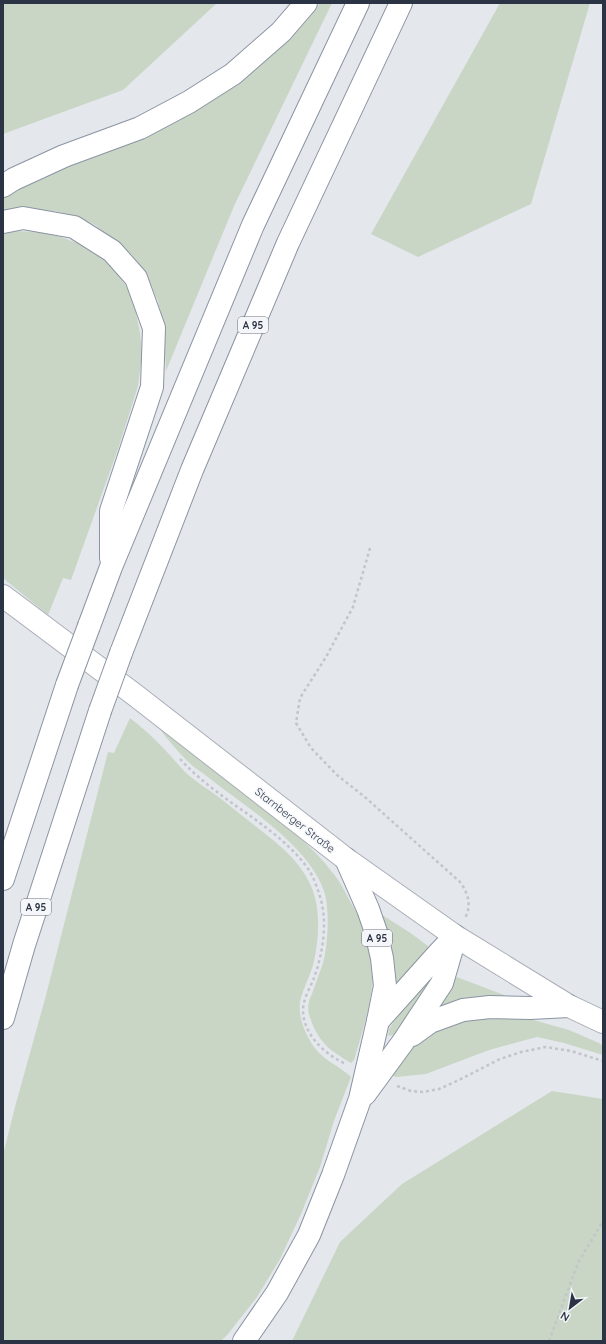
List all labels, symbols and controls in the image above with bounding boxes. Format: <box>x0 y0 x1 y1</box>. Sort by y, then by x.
road number: A 95 <box>238 317 268 333</box>
street label: Starnberger Straße <box>252 784 338 856</box>
road number: A 95 <box>21 899 51 915</box>
road number: A 95 <box>362 930 392 946</box>
north arrow <box>550 1288 590 1328</box>
text: N <box>558 1308 572 1325</box>

